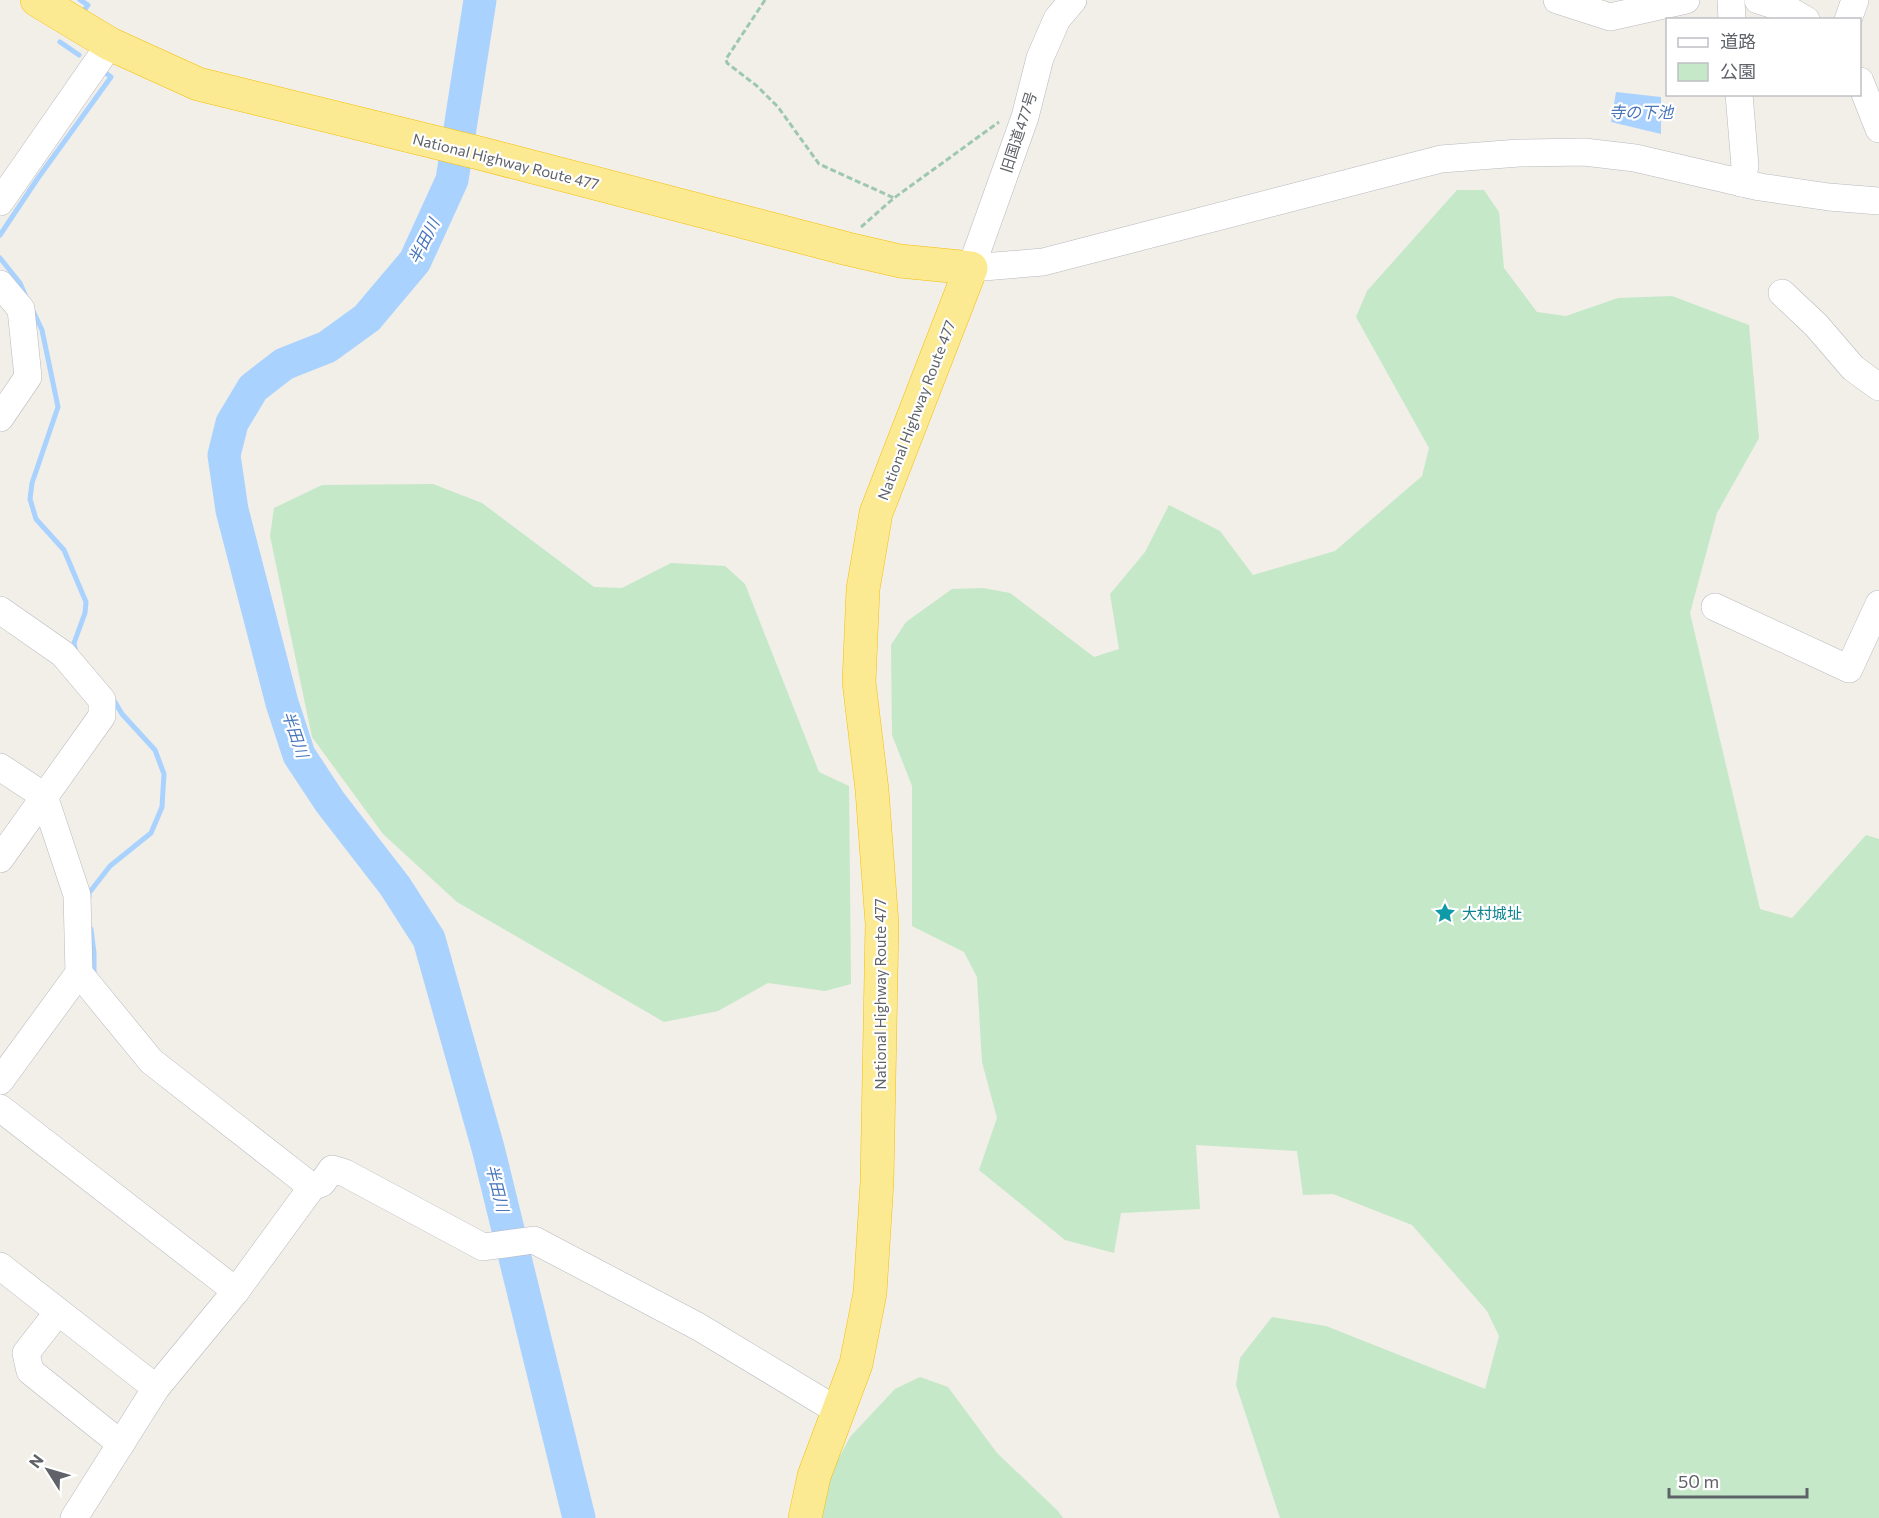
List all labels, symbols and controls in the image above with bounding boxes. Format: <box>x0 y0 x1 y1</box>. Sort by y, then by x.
legend <box>1666 18 1861 96</box>
text: 道路 <box>1720 30 1756 52</box>
text: 公園 <box>1720 60 1756 82</box>
street label: 旧国道477号 <box>996 89 1040 175</box>
water label: 寺の下池 <box>1609 102 1675 121</box>
street label: National Highway Route 477 <box>411 129 601 193</box>
water label: 半田川 <box>404 214 443 267</box>
street label: National Highway Route 477 <box>873 317 959 503</box>
water label: 半田川 <box>279 708 313 762</box>
street label: National Highway Route 477 <box>871 898 889 1090</box>
place icon: 大村城址 <box>1433 901 1457 925</box>
place label: 大村城址 <box>1462 904 1522 922</box>
water label: 半田川 <box>483 1162 514 1216</box>
north arrow <box>18 1440 78 1500</box>
text: N <box>24 1450 47 1471</box>
scale bar <box>1669 1461 1807 1499</box>
text: 50 m <box>1678 1470 1719 1492</box>

